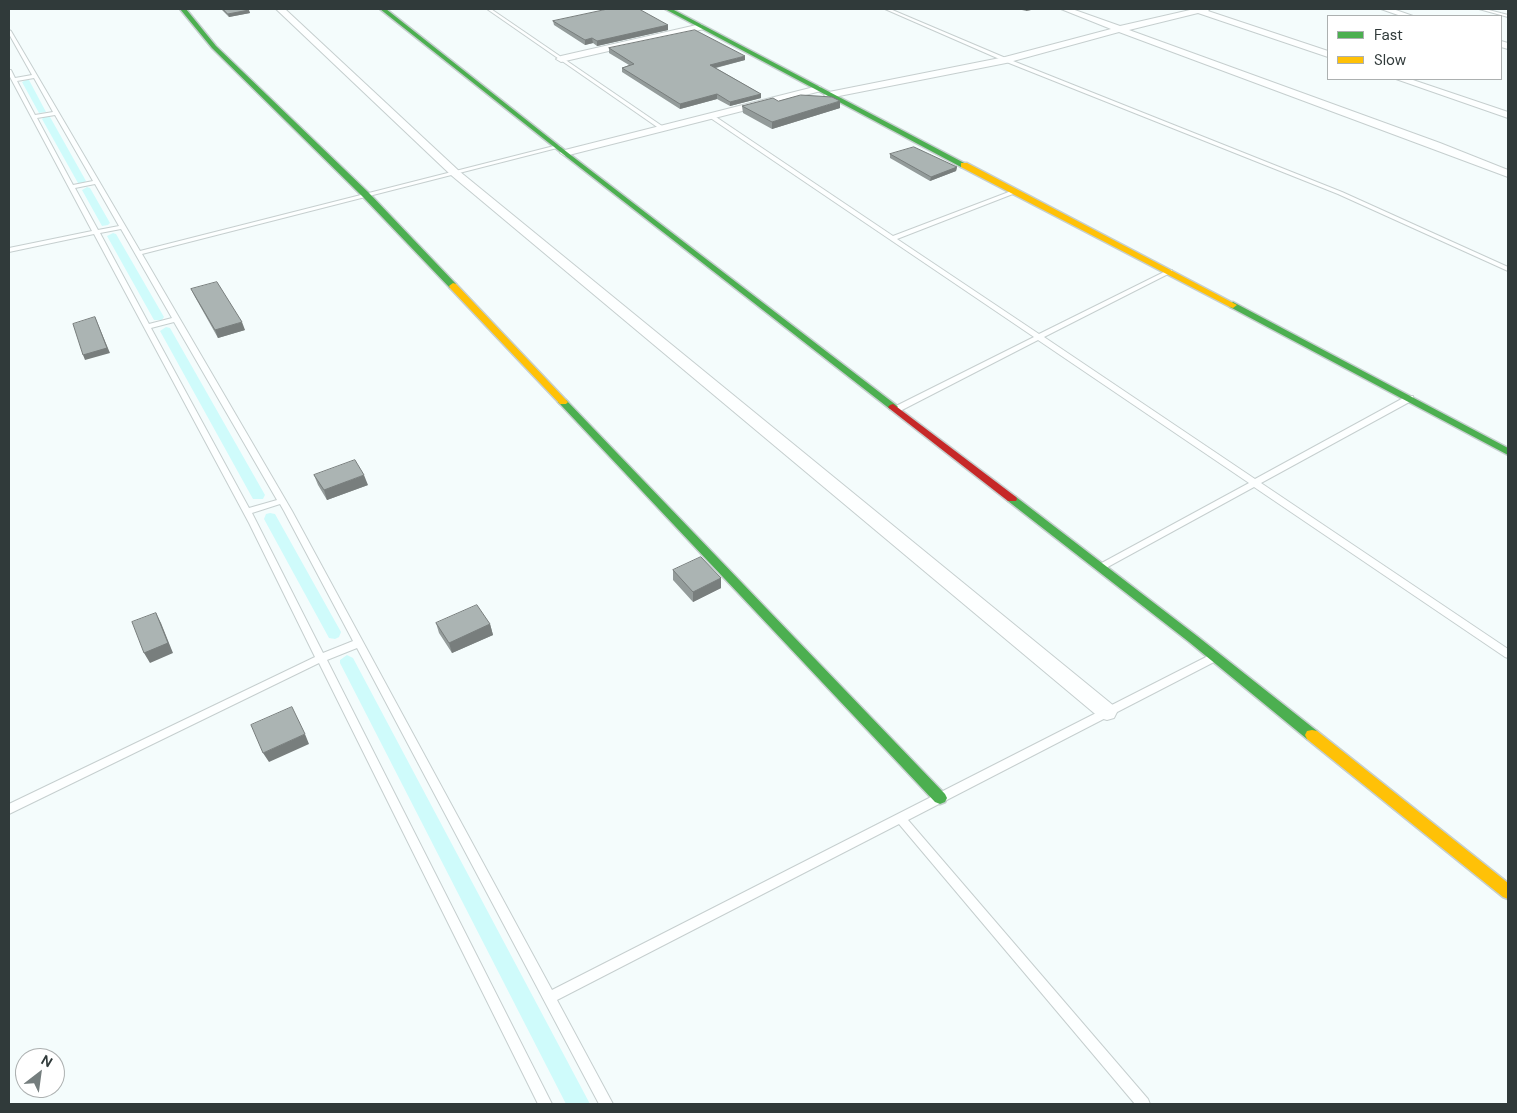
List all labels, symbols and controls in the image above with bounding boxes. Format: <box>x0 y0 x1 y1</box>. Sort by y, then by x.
legend <box>1327 15 1502 80</box>
text: Fast <box>1374 25 1403 45</box>
text: Slow <box>1374 50 1406 70</box>
north arrow <box>15 1048 65 1098</box>
text: N <box>38 1051 56 1071</box>

